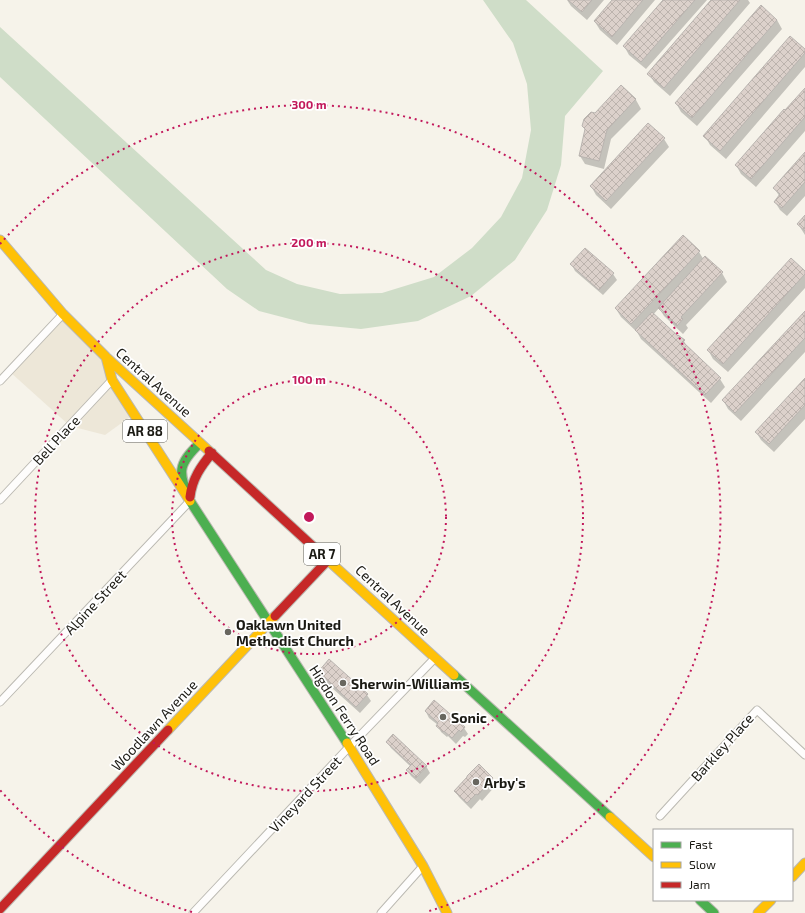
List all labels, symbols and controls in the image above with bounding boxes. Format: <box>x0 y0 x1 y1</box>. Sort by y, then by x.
text: 300 m <box>291 97 327 111</box>
text: 200 m <box>291 235 327 249</box>
street label: Central Avenue <box>113 344 195 420</box>
text: 100 m <box>292 372 326 386</box>
street label: Bell Place <box>29 412 83 468</box>
road number: AR 88 <box>123 420 167 442</box>
centre of rings <box>302 510 316 524</box>
road number: AR 7 <box>304 543 340 565</box>
street label: Central Avenue <box>352 561 434 639</box>
street label: Alpine Street <box>61 566 129 638</box>
place label: Oaklawn United Methodist Church <box>236 616 354 649</box>
marker: Oaklawn United Methodist Church <box>223 627 233 637</box>
street label: Higdon Ferry Road <box>306 662 384 768</box>
place label: Sherwin-Williams <box>351 675 470 692</box>
street label: Woodlawn Avenue <box>107 676 201 774</box>
marker: Sherwin-Williams <box>338 678 348 688</box>
place label: Sonic <box>451 709 487 726</box>
street label: Barkley Place <box>687 710 757 784</box>
marker: Sonic <box>438 712 448 722</box>
street label: Vineyard Street <box>265 752 345 836</box>
place label: Arby's <box>484 774 526 791</box>
marker: Arby's <box>471 777 481 787</box>
legend <box>653 829 793 901</box>
text: Fast <box>689 837 713 851</box>
text: Slow <box>689 857 716 871</box>
text: Jam <box>689 877 710 891</box>

